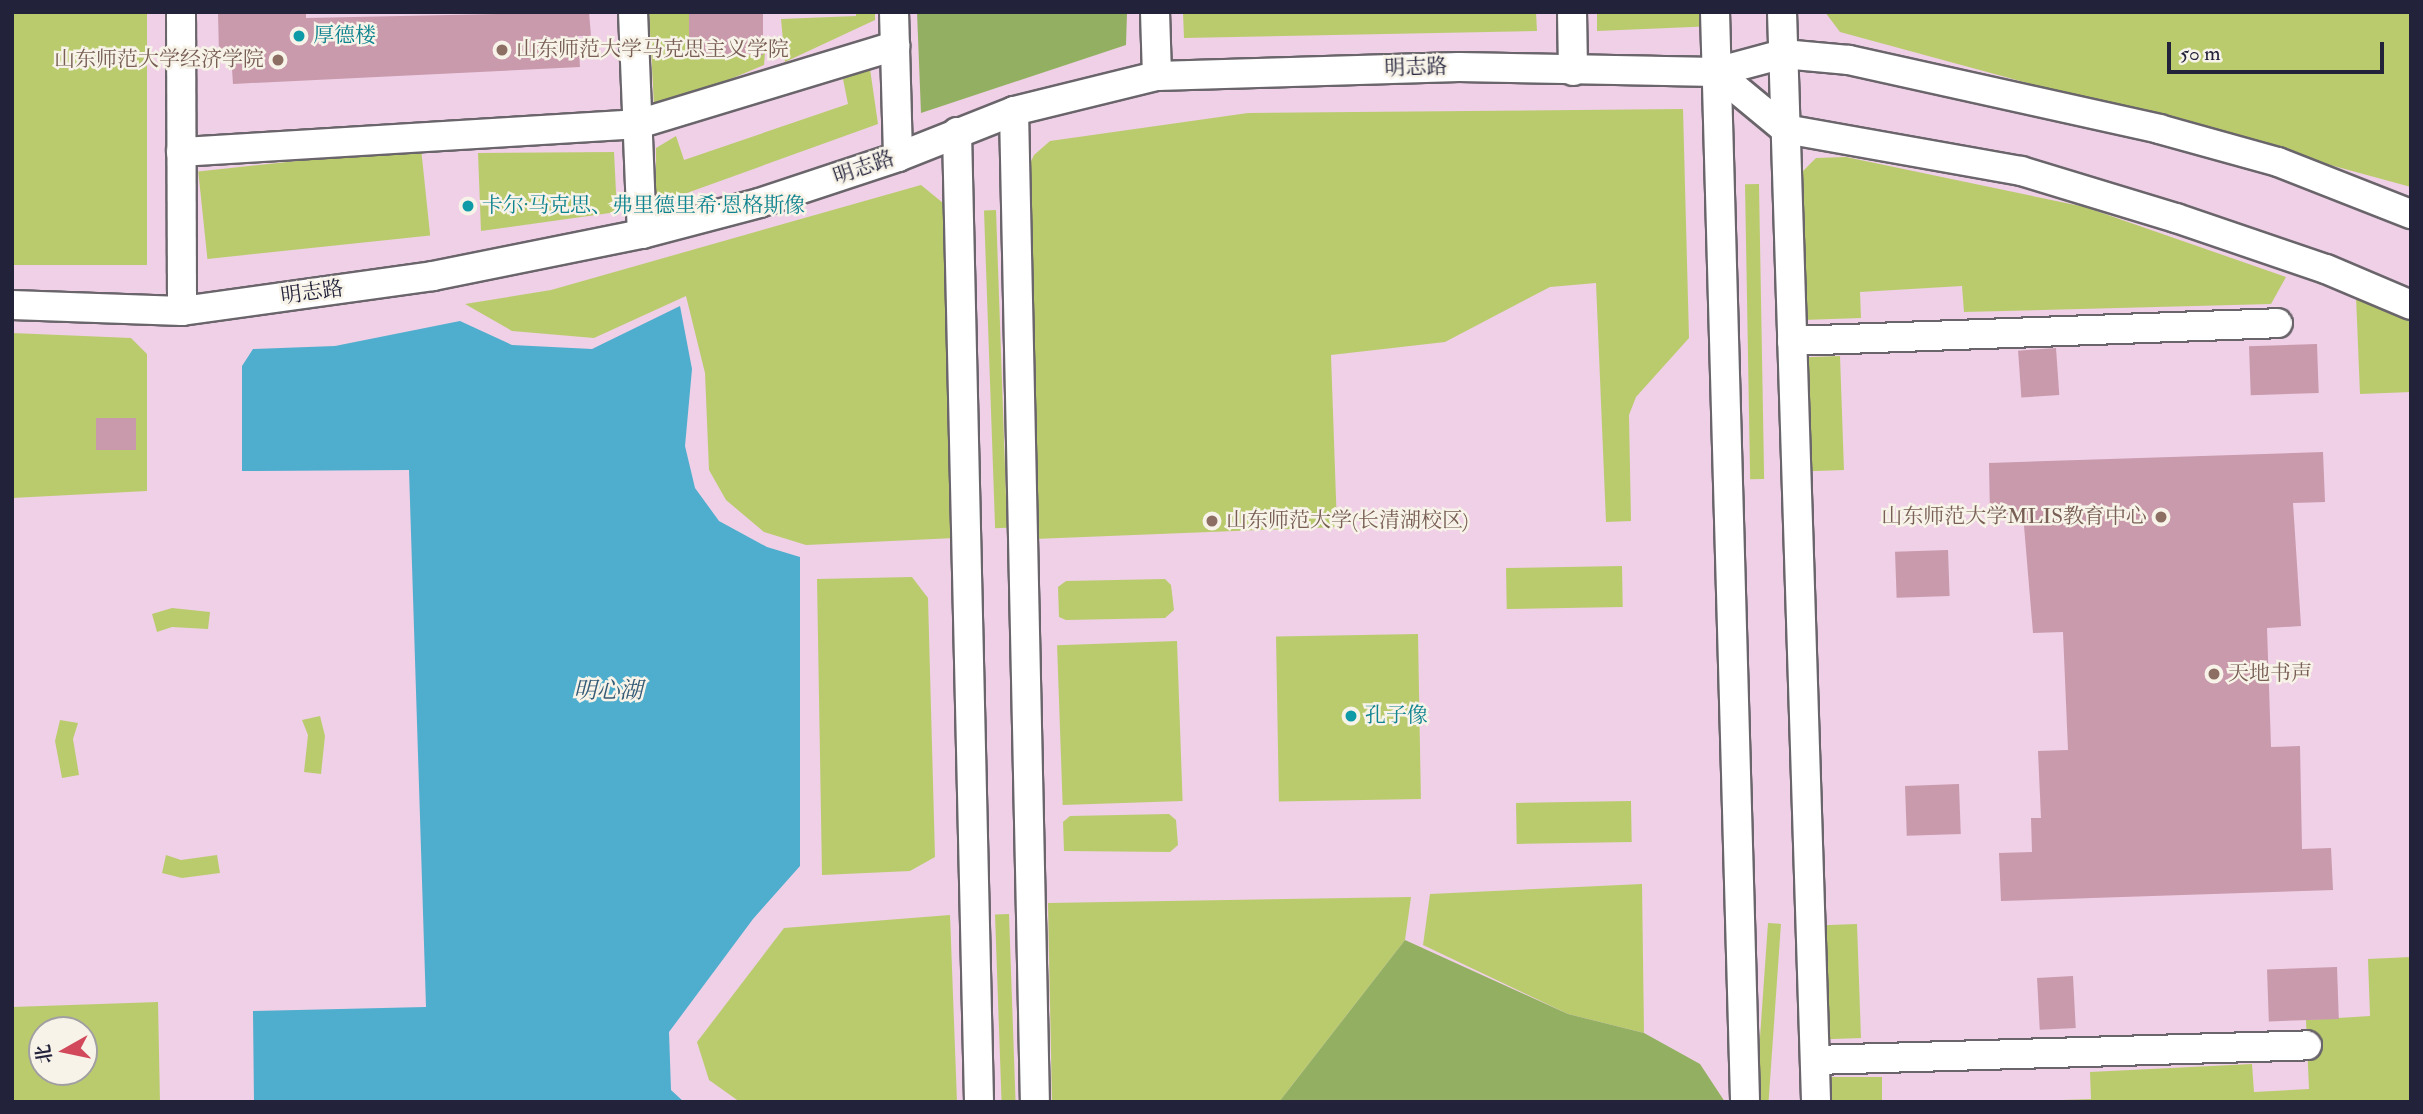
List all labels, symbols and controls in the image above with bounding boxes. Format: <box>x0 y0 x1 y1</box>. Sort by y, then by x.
place label: 厚德楼 <box>313 23 376 49</box>
marker: 厚德楼 <box>291 28 307 44</box>
scale bar <box>2171 28 2388 72</box>
place label: 山东师范大学马克思主义学院 <box>516 37 789 63</box>
text: 50 m <box>2180 40 2221 67</box>
marker: 山东师范大学马克思主义学院 <box>494 42 510 58</box>
place label: 山东师范大学经济学院 <box>54 47 264 73</box>
marker: 山东师范大学经济学院 <box>270 52 286 68</box>
street label: 明志路 <box>1384 54 1448 82</box>
street label: 明志路 <box>830 146 898 190</box>
place label: 卡尔·马克思、弗里德里希·恩格斯像 <box>482 193 805 219</box>
marker: 卡尔·马克思、弗里德里希·恩格斯像 <box>460 198 476 214</box>
street label: 明志路 <box>279 276 345 310</box>
place label: 山东师范大学MLIS教育中心 <box>1881 504 2147 530</box>
place label: 山东师范大学(长清湖校区) <box>1226 508 1468 534</box>
marker: 山东师范大学MLIS教育中心 <box>2153 509 2169 525</box>
marker: 山东师范大学(长清湖校区) <box>1204 513 1220 529</box>
place label: 天地书声 <box>2228 661 2312 687</box>
marker: 天地书声 <box>2206 666 2222 682</box>
water label: 明心湖 <box>574 677 642 705</box>
place label: 孔子像 <box>1365 703 1428 729</box>
marker: 孔子像 <box>1343 708 1359 724</box>
north arrow <box>28 1016 98 1086</box>
text: 北 <box>31 1043 58 1065</box>

